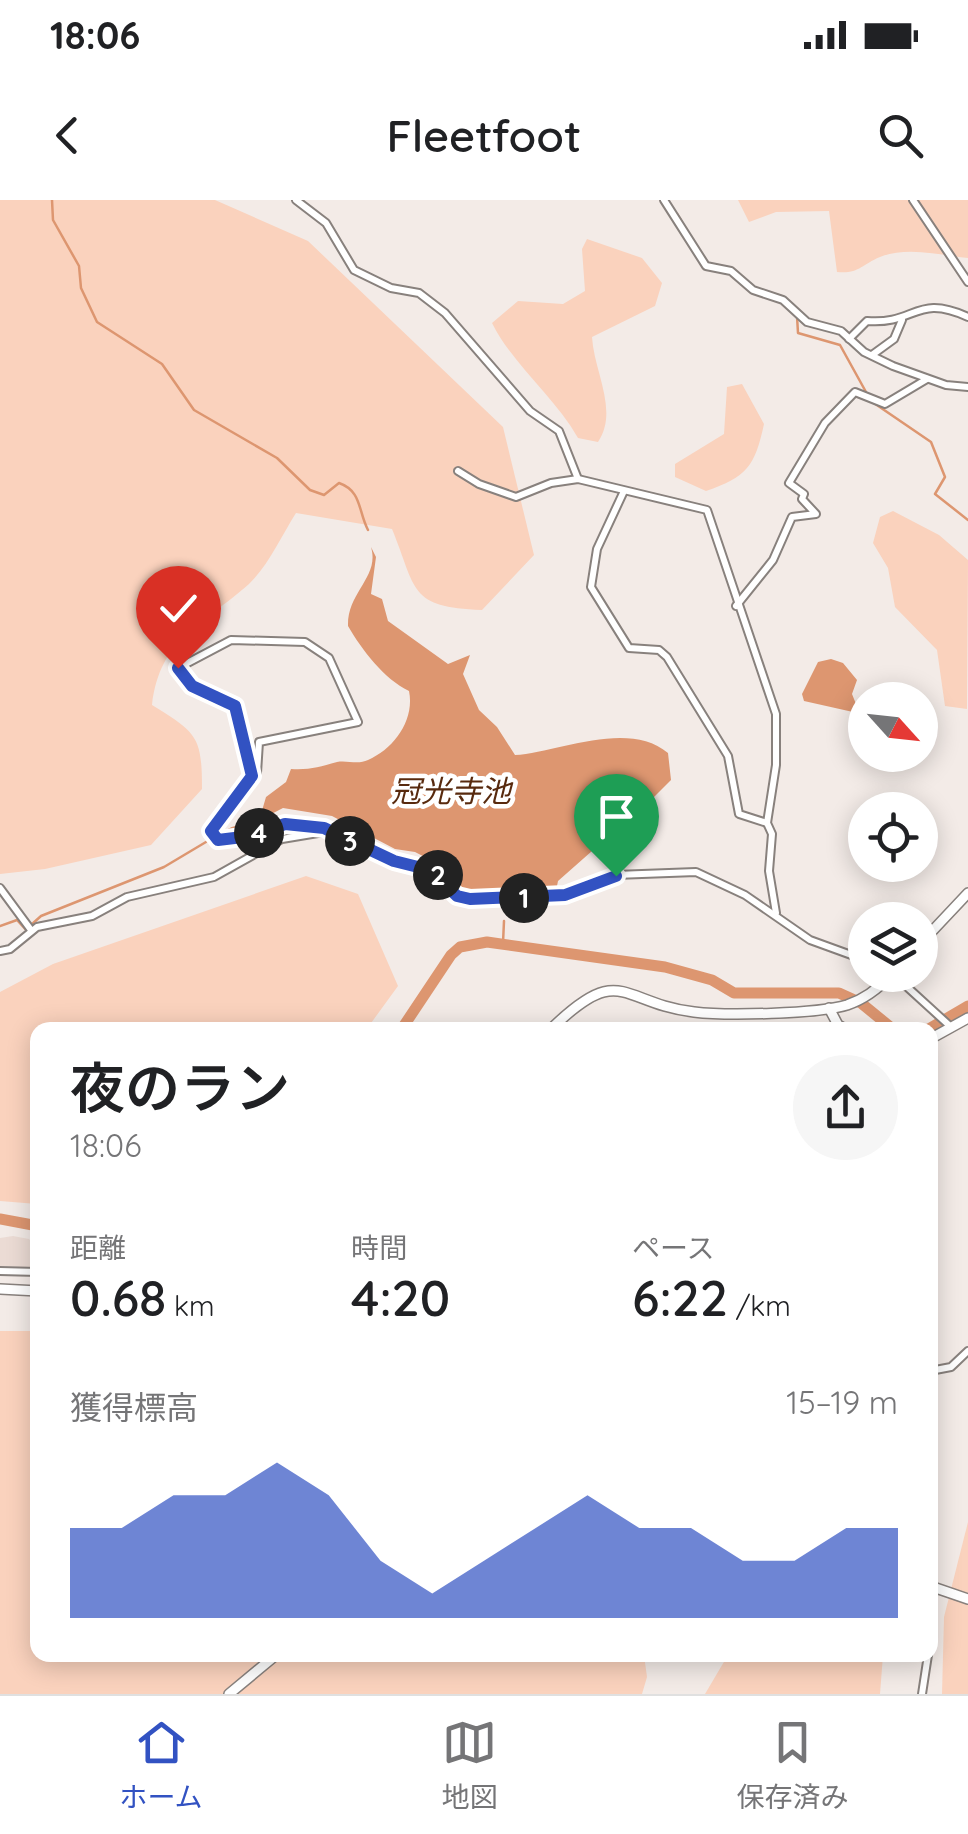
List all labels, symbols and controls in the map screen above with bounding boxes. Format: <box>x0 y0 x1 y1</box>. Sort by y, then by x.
text: 18:06 <box>50 11 140 59</box>
text: Fleetfoot <box>386 107 582 163</box>
icon: back <box>40 108 95 163</box>
icon: search <box>873 108 928 163</box>
pin <box>136 566 221 669</box>
icon: check <box>151 581 206 636</box>
north arrow <box>848 682 938 772</box>
map controls <box>848 682 938 992</box>
water label: 冠光寺池 <box>391 772 514 810</box>
pin <box>574 774 659 877</box>
icon: arrive <box>589 789 644 844</box>
button: locate <box>848 792 938 882</box>
pin: 4 <box>234 808 284 858</box>
text: 4 <box>251 815 267 850</box>
pin: 3 <box>325 816 375 866</box>
text: 3 <box>342 823 358 858</box>
pin: 2 <box>413 850 463 900</box>
text: 2 <box>430 857 446 892</box>
pin: 1 <box>499 873 549 923</box>
text: 1 <box>519 880 529 915</box>
button: layers <box>848 902 938 992</box>
text: 夜のラン <box>70 1053 290 1122</box>
button: share <box>793 1055 898 1160</box>
text: 18:06 <box>70 1125 141 1165</box>
text: 距離 <box>70 1230 126 1265</box>
text: 時間 <box>351 1230 407 1265</box>
text: ペース <box>632 1230 715 1265</box>
text: 0.68 <box>70 1266 166 1329</box>
text: 4:20 <box>351 1266 450 1329</box>
text: 6:22 <box>632 1266 728 1329</box>
text: km <box>166 1288 215 1323</box>
text: /km <box>728 1288 791 1323</box>
text: 15–19 m <box>786 1382 898 1422</box>
text: 獲得標高 <box>70 1387 198 1427</box>
tab: ホーム <box>119 1715 203 1815</box>
tab: 地図 <box>442 1715 498 1815</box>
tab: 保存済み <box>736 1715 849 1815</box>

